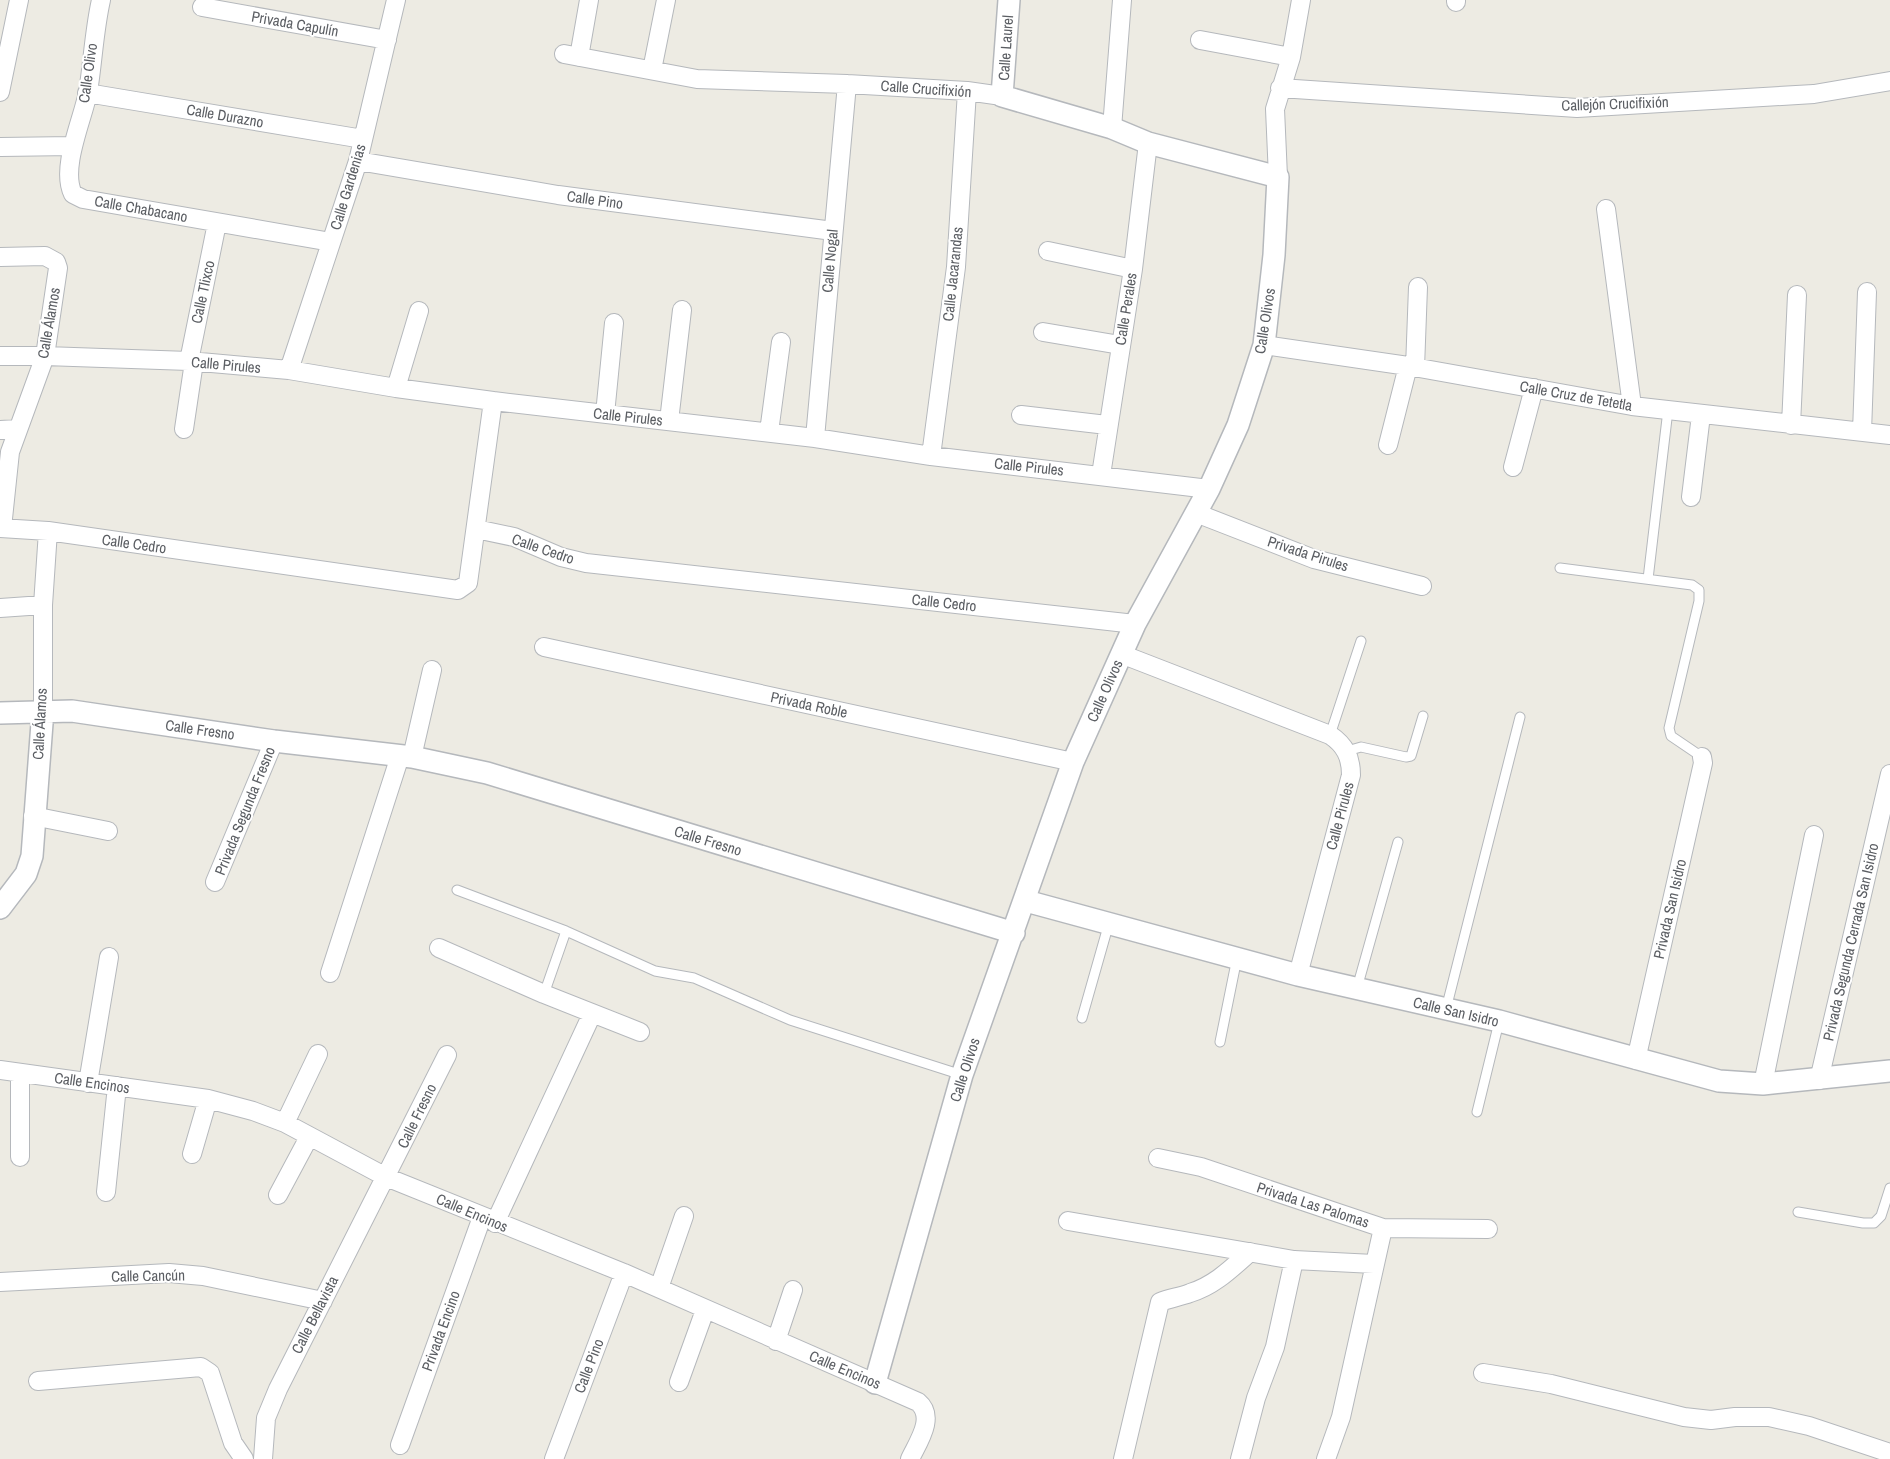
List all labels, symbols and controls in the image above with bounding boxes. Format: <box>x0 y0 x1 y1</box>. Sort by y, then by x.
street label: Privada Capulín <box>250 6 340 42</box>
street label: Calle Laurel <box>993 14 1018 81</box>
street label: Calle Olivo <box>73 42 102 104</box>
street label: Calle Crucifixión <box>880 75 972 102</box>
street label: Callejón Crucifixión <box>1561 91 1669 116</box>
street label: Calle Durazno <box>185 98 265 133</box>
street label: Calle Gardenias <box>324 141 371 232</box>
street label: Calle Pino <box>566 185 625 214</box>
street label: Calle Chabacano <box>93 190 190 227</box>
street label: Calle Jacarandas <box>937 226 968 322</box>
street label: Calle Nogal <box>816 228 843 294</box>
street label: Calle Tlixco <box>186 258 219 325</box>
street label: Calle Perales <box>1109 271 1142 347</box>
street label: Calle Álamos <box>32 286 65 360</box>
street label: Calle Olivos <box>1249 287 1280 355</box>
street label: Calle Pirules <box>190 351 262 378</box>
street label: Calle Cruz de Tetetla <box>1518 375 1634 416</box>
street label: Calle Pirules <box>592 402 664 431</box>
street label: Calle Pirules <box>993 452 1065 481</box>
street label: Calle Cedro <box>509 528 577 569</box>
street label: Calle Cedro <box>100 529 168 558</box>
street label: Privada Pirules <box>1265 531 1351 577</box>
street label: Calle Cedro <box>911 589 978 616</box>
street label: Calle Olivos <box>1081 656 1128 725</box>
street label: Privada Roble <box>769 686 850 723</box>
street label: Calle Álamos <box>27 688 52 760</box>
street label: Calle Fresno <box>164 714 236 745</box>
street label: Privada Segunda Fresno <box>209 743 280 878</box>
street label: Calle Pirules <box>1320 779 1359 852</box>
street label: Calle Fresno <box>672 820 745 861</box>
street label: Privada Segunda Cerrada San Isidro <box>1818 841 1884 1043</box>
street label: Privada San Isidro <box>1648 857 1691 961</box>
street label: Calle San Isidro <box>1411 991 1501 1032</box>
street label: Calle Olivos <box>944 1035 985 1105</box>
street label: Calle Encinos <box>53 1067 131 1098</box>
street label: Calle Fresno <box>392 1080 441 1152</box>
street label: Privada Las Palomas <box>1254 1176 1372 1233</box>
street label: Calle Encinos <box>433 1188 511 1237</box>
street label: Calle Cancún <box>111 1264 185 1287</box>
street label: Calle Bellavista <box>286 1272 343 1357</box>
street label: Privada Encino <box>416 1288 465 1374</box>
street label: Calle Pino <box>569 1335 609 1396</box>
street label: Calle Encinos <box>806 1345 884 1394</box>

